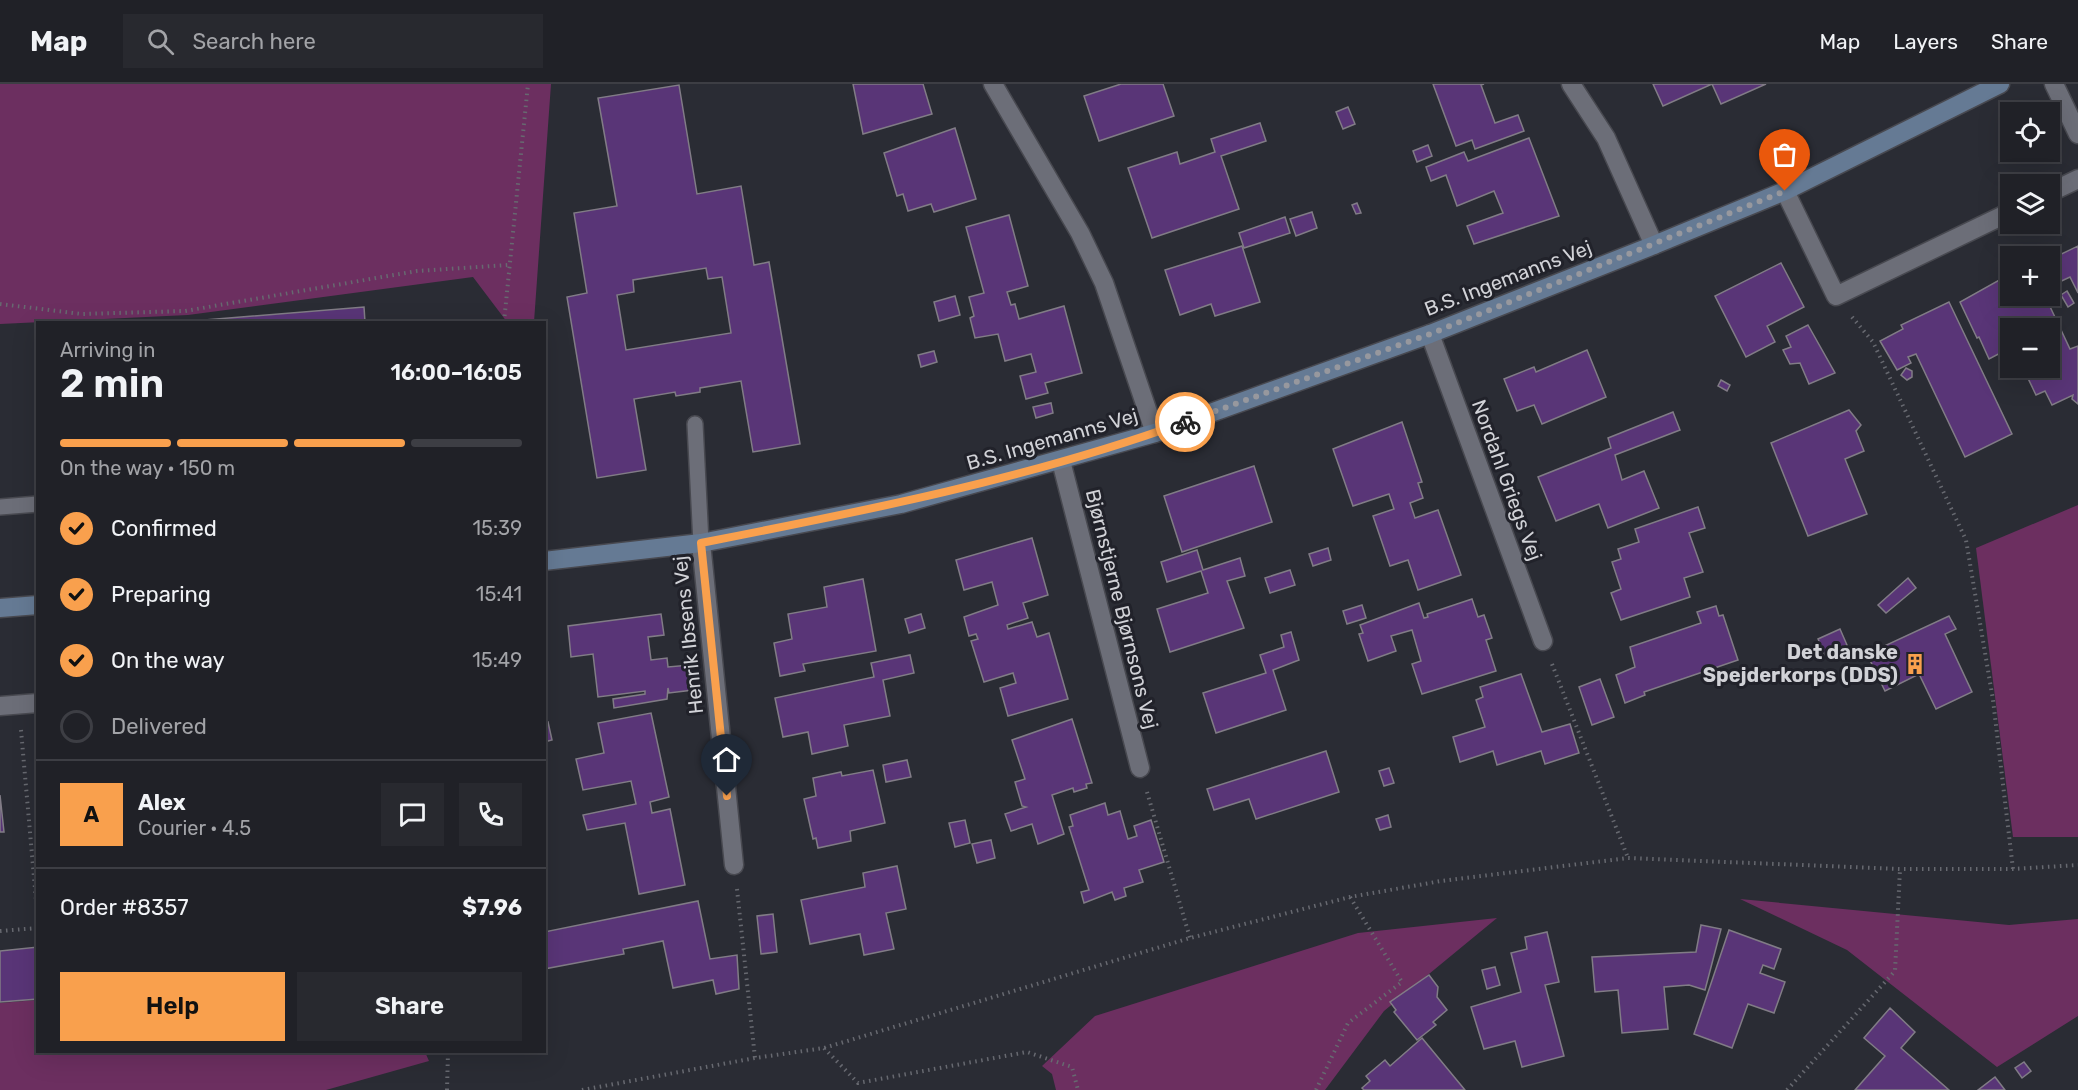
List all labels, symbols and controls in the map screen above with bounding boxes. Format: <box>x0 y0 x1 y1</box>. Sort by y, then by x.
search box <box>123 14 543 68</box>
text: Map <box>30 25 87 58</box>
icon: search <box>144 25 177 58</box>
text: Search here <box>192 28 316 55</box>
text: Map <box>1819 29 1860 54</box>
text: Layers <box>1893 29 1958 54</box>
text: Share <box>1991 29 2048 54</box>
map controls <box>2000 102 2060 378</box>
button: locate <box>2000 102 2060 162</box>
pin <box>1759 129 1810 191</box>
icon: bag <box>1768 138 1801 171</box>
button: layers <box>2000 174 2060 234</box>
street label: B.S. Ingemanns Vej <box>1421 235 1595 321</box>
button: + <box>2000 246 2060 306</box>
button: − <box>2000 318 2060 378</box>
text: Arriving in <box>60 338 155 362</box>
text: 16:00–16:05 <box>391 359 522 386</box>
text: 2 min <box>60 361 164 407</box>
courier <box>1155 392 1215 452</box>
street label: Nordahl Griegs Vej <box>1467 396 1547 564</box>
street label: B.S. Ingemanns Vej <box>964 403 1140 475</box>
icon: bike <box>1169 406 1202 439</box>
text: On the way · 150 m <box>60 456 235 480</box>
street label: Bjørnstjerne Bjørnsons Vej <box>1081 487 1163 731</box>
icon: check <box>60 512 93 545</box>
text: Confirmed <box>111 515 217 542</box>
text: 15:39 <box>473 516 522 540</box>
street label: Henrik Ibsens Vej <box>668 555 708 715</box>
icon: check <box>60 578 93 611</box>
text: Preparing <box>111 581 211 608</box>
text: 15:41 <box>476 582 522 606</box>
place label: Det danske Spejderkorps (DDS) <box>1703 640 1898 687</box>
icon: check <box>60 644 93 677</box>
text: On the way <box>111 647 225 674</box>
text: 15:49 <box>472 648 522 672</box>
building icon: Det danske Spejderkorps (DDS) <box>1903 652 1927 676</box>
text: Delivered <box>111 713 207 740</box>
pin <box>701 734 752 796</box>
icon: home <box>710 743 743 776</box>
button: chat <box>381 783 444 846</box>
button: phone <box>459 783 522 846</box>
text: Alex <box>138 789 186 816</box>
text: A <box>84 801 99 828</box>
text: Courier · 4.5 <box>138 816 251 840</box>
text: Order #8357 <box>60 894 189 921</box>
text: $7.96 <box>462 894 522 921</box>
button: Help <box>60 972 285 1041</box>
button: Share <box>297 972 522 1041</box>

